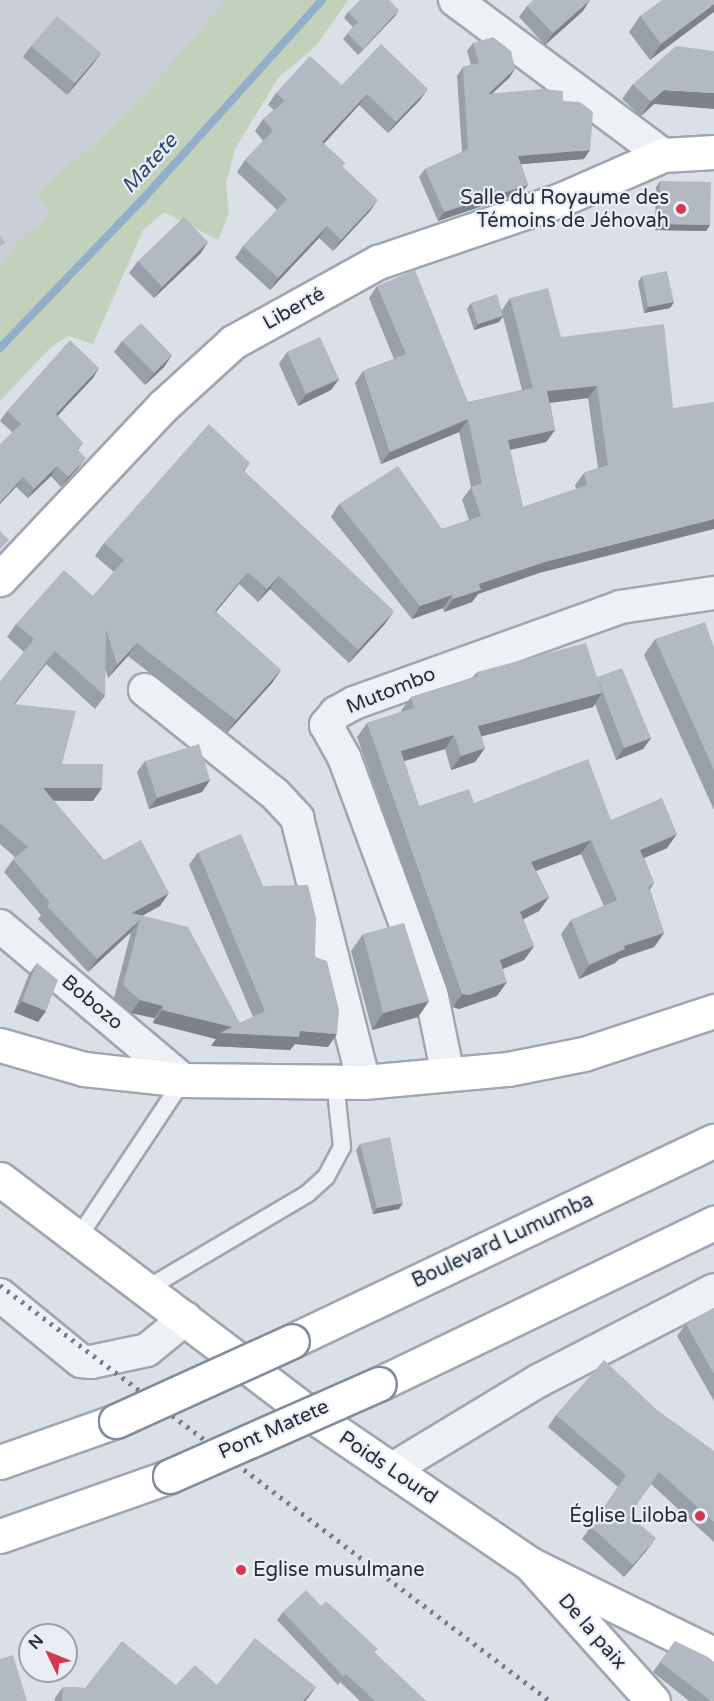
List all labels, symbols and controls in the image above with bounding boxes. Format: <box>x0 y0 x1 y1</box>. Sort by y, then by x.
water label: Matete <box>117 129 183 199</box>
place label: Salle du Royaume des Témoins de Jéhovah <box>460 186 669 233</box>
marker: Salle du Royaume des Témoins de Jéhovah <box>674 202 688 216</box>
street label: Liberté <box>259 282 329 336</box>
street label: Mutombo <box>343 662 439 720</box>
street label: Bobozo <box>56 970 128 1036</box>
street label: Boulevard Lumumba <box>408 1188 598 1294</box>
street label: Pont Matete <box>215 1395 333 1465</box>
street label: Poids Lourd <box>334 1426 442 1510</box>
place label: Église Liloba <box>569 1504 688 1528</box>
marker: Église Liloba <box>693 1509 707 1523</box>
place label: Eglise musulmane <box>253 1558 424 1582</box>
marker: Eglise musulmane <box>234 1563 248 1577</box>
street label: De la paix <box>553 1589 631 1675</box>
north arrow <box>18 1623 78 1683</box>
text: N <box>25 1631 48 1654</box>

